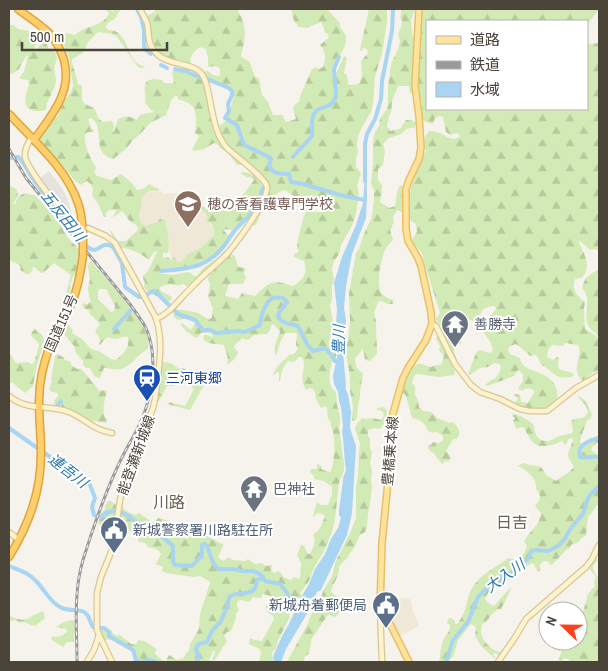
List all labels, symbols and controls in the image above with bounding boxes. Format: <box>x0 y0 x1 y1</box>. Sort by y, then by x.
scale bar <box>22 20 168 52</box>
legend <box>426 20 588 110</box>
text: 500 m <box>30 26 64 47</box>
text: 道路 <box>470 29 500 50</box>
text: 鉄道 <box>470 54 500 75</box>
text: 水域 <box>470 79 500 100</box>
water label: 五反田川 <box>36 186 92 247</box>
school or university icon: 穂の香看護専門学校 <box>173 189 203 228</box>
place label: 穂の香看護専門学校 <box>207 195 333 213</box>
street label: 国道151号 <box>40 291 82 355</box>
temple icon: 善勝寺 <box>440 309 470 348</box>
place label: 善勝寺 <box>474 315 516 333</box>
water label: 豊川 <box>328 323 349 355</box>
station icon: 三河東郷 <box>132 363 162 402</box>
place label: 三河東郷 <box>166 369 222 387</box>
street label: 能登瀬新城線 <box>113 412 159 498</box>
street label: 豊橋乗本線 <box>378 415 402 487</box>
water label: 連吾川 <box>44 448 94 494</box>
temple icon: 巴神社 <box>239 474 269 513</box>
place label: 巴神社 <box>273 480 315 498</box>
district label: 川路 <box>153 491 185 513</box>
district label: 日吉 <box>496 511 528 533</box>
public building icon: 新城警察署川路駐在所 <box>99 515 129 554</box>
place label: 新城警察署川路駐在所 <box>133 521 273 539</box>
water label: 大入川 <box>480 553 531 597</box>
public building icon: 新城舟着郵便局 <box>371 590 401 629</box>
place label: 新城舟着郵便局 <box>269 596 367 614</box>
north arrow <box>538 601 588 651</box>
text: N <box>541 614 561 628</box>

